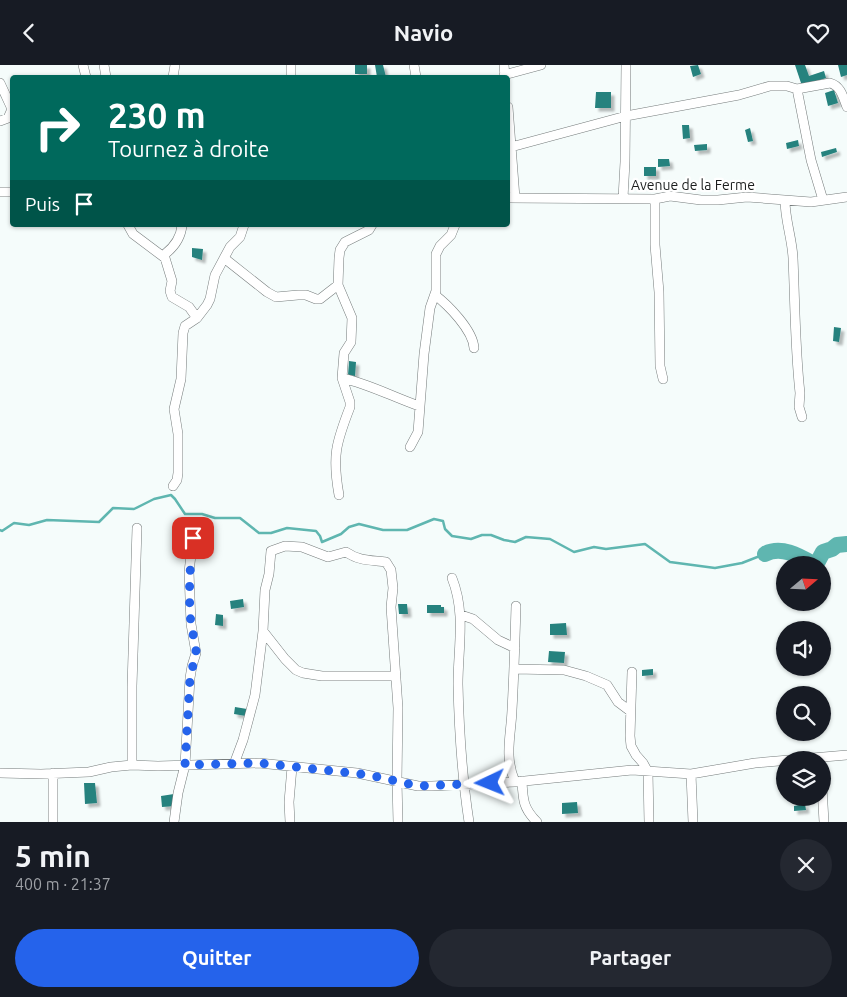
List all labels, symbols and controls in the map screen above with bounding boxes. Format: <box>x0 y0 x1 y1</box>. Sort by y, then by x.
icon: back <box>15 19 43 47</box>
icon: heart <box>804 19 832 47</box>
text: Navio <box>394 20 453 45</box>
icon: right <box>25 95 90 160</box>
text: 230 m <box>108 95 206 135</box>
text: Tournez à droite <box>108 136 269 161</box>
street label: Avenue de la Ferme <box>631 177 755 193</box>
icon: arrive <box>70 190 98 218</box>
text: Puis <box>25 193 60 215</box>
pin <box>172 517 214 559</box>
icon: arrive <box>179 524 207 552</box>
north arrow <box>776 556 831 611</box>
map controls <box>776 556 831 806</box>
button: sound <box>776 621 831 676</box>
button: search <box>776 686 831 741</box>
button: layers <box>776 751 831 806</box>
position arrow <box>463 756 515 808</box>
text: 5 min <box>15 839 91 873</box>
button: close <box>780 839 832 891</box>
text: 400 m · 21:37 <box>15 875 111 893</box>
button: Quitter <box>15 929 419 987</box>
button: Partager <box>429 929 832 987</box>

